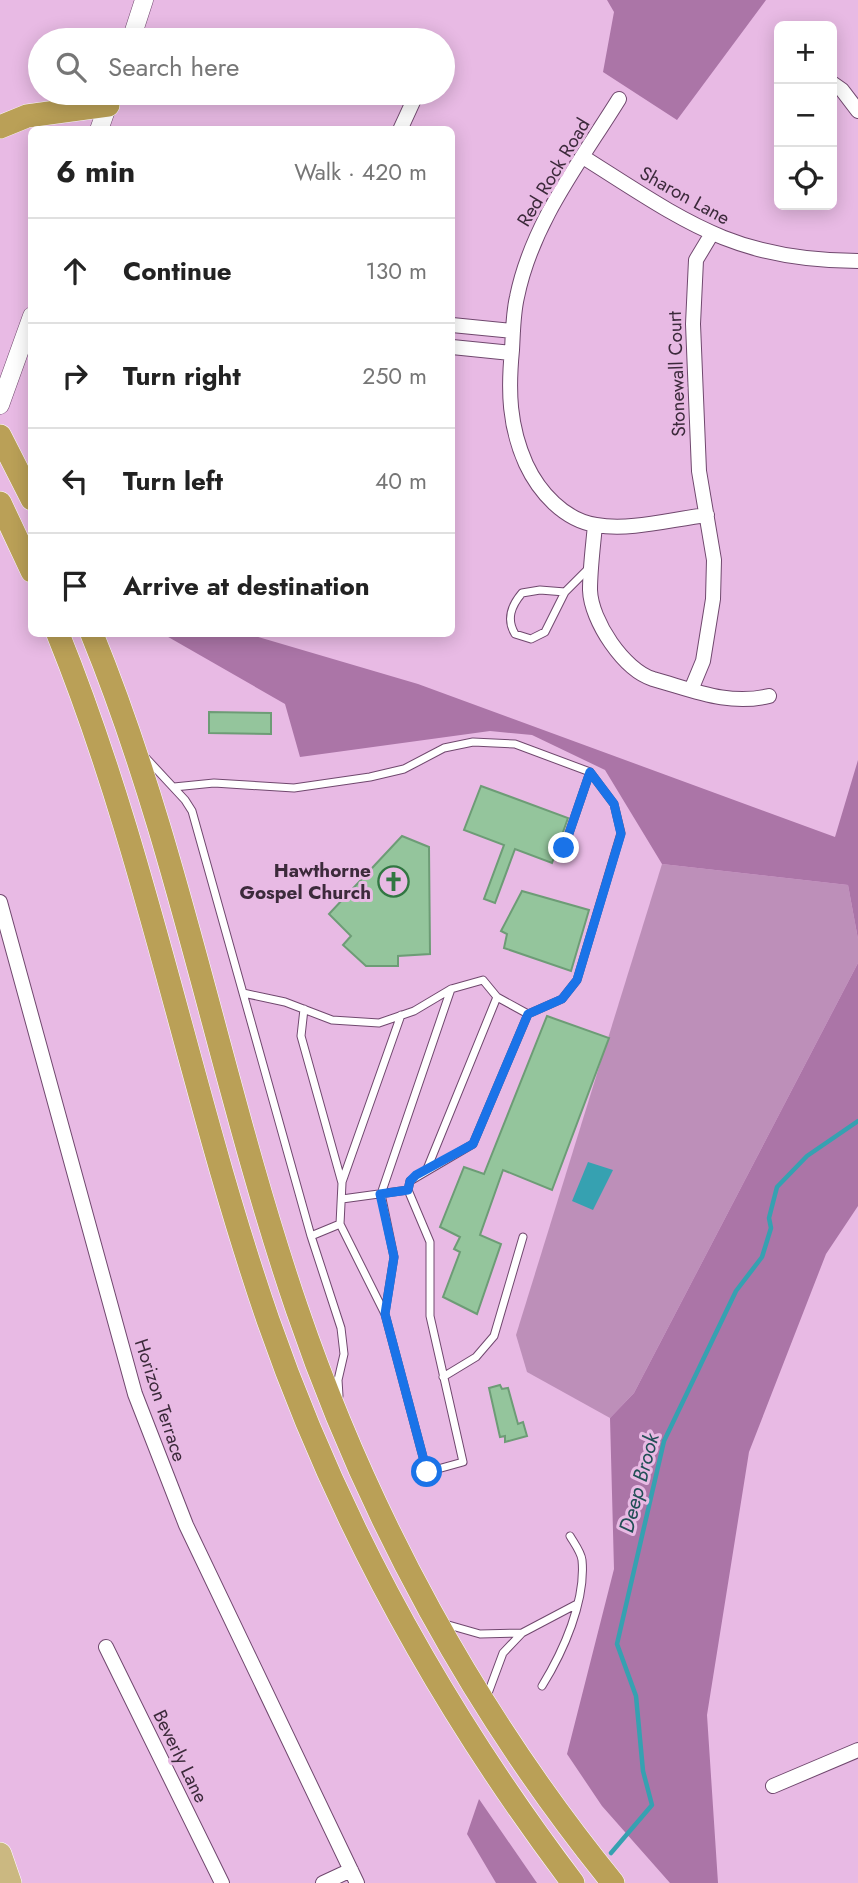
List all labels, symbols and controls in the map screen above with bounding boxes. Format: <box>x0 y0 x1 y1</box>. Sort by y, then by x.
map controls <box>774 21 837 210</box>
button: + <box>774 21 837 84</box>
search box <box>28 28 455 105</box>
icon: search <box>52 48 90 86</box>
text: Search here <box>108 48 240 86</box>
button: − <box>774 84 837 147</box>
street label: Red Rock Road <box>510 113 596 232</box>
button: locate <box>774 147 837 210</box>
text: 6 min <box>56 150 135 193</box>
text: Walk · 420 m <box>294 155 427 189</box>
street label: Sharon Lane <box>635 160 735 231</box>
icon: ahead <box>56 252 94 290</box>
text: Continue <box>123 252 232 290</box>
text: 130 m <box>365 254 427 288</box>
street label: Stonewall Court <box>661 310 692 437</box>
icon: right <box>56 357 94 395</box>
text: Turn right <box>123 357 241 395</box>
text: 250 m <box>362 359 427 393</box>
icon: left <box>56 462 94 500</box>
text: Turn left <box>123 462 223 500</box>
text: 40 m <box>375 464 427 498</box>
icon: arrive <box>56 567 94 605</box>
text: Arrive at destination <box>123 567 370 605</box>
route end <box>548 832 579 863</box>
place label: Hawthorne Gospel Church <box>239 857 371 906</box>
church icon: Hawthorne Gospel Church <box>377 864 411 898</box>
street label: Horizon Terrace <box>128 1335 193 1465</box>
water label: Deep Brook <box>611 1429 667 1536</box>
route start <box>411 1456 442 1487</box>
street label: Beverly Lane <box>146 1705 215 1807</box>

